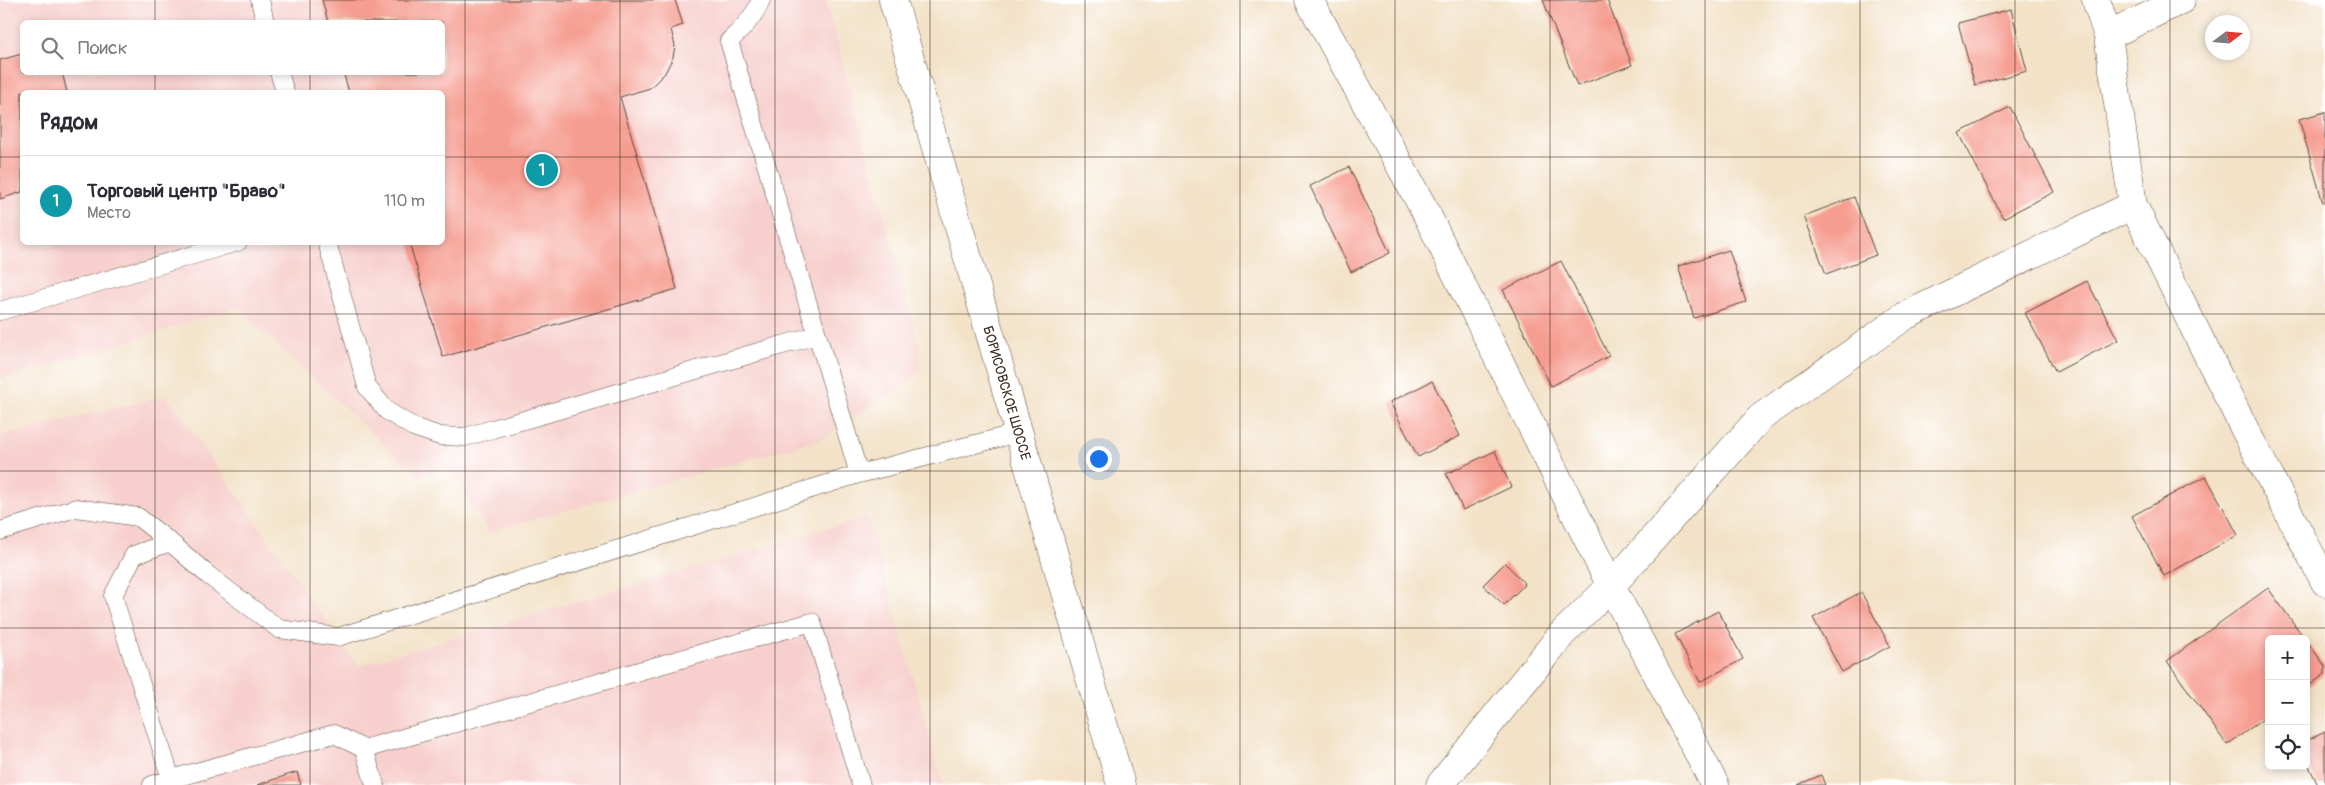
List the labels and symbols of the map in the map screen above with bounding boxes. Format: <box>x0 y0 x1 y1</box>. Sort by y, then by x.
north arrow <box>2205 15 2250 60</box>
pin: 1 <box>526 151 558 189</box>
street label: БОРИСОВСКОЕ ШОССЕ <box>980 324 1035 462</box>
your location <box>1086 446 1112 472</box>

